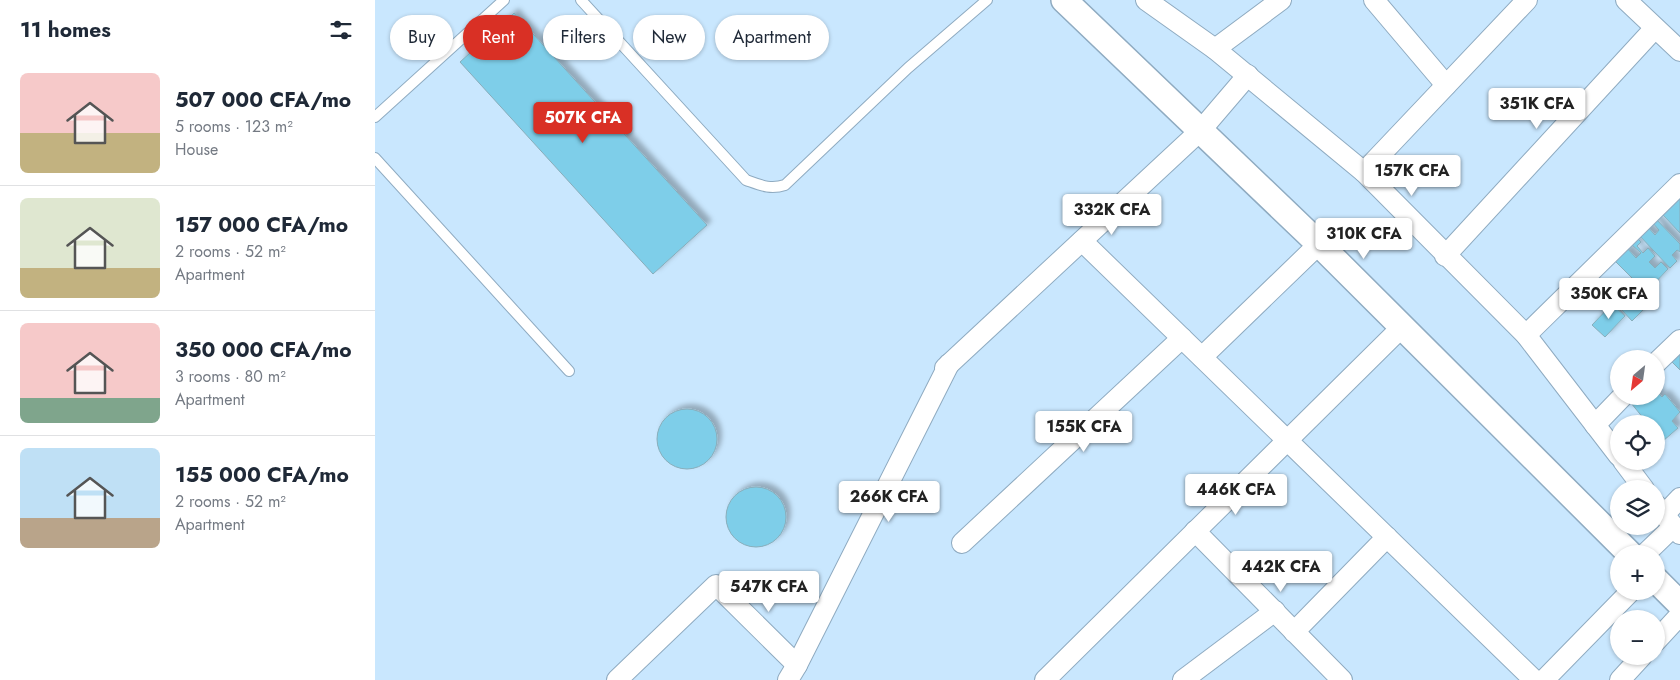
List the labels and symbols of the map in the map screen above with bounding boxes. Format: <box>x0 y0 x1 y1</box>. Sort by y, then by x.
pin: 351K CFA <box>1485 88 1589 130</box>
pin: 507K CFA <box>531 102 635 144</box>
pin: 157K CFA <box>1360 154 1464 197</box>
pin: 332K CFA <box>1060 194 1164 236</box>
pin: 310K CFA <box>1312 218 1416 260</box>
pin: 350K CFA <box>1557 278 1661 320</box>
north arrow <box>1610 350 1665 405</box>
pin: 155K CFA <box>1032 410 1136 453</box>
pin: 446K CFA <box>1184 474 1288 516</box>
pin: 266K CFA <box>837 480 941 523</box>
pin: 442K CFA <box>1229 550 1333 593</box>
pin: 547K CFA <box>717 570 821 613</box>

